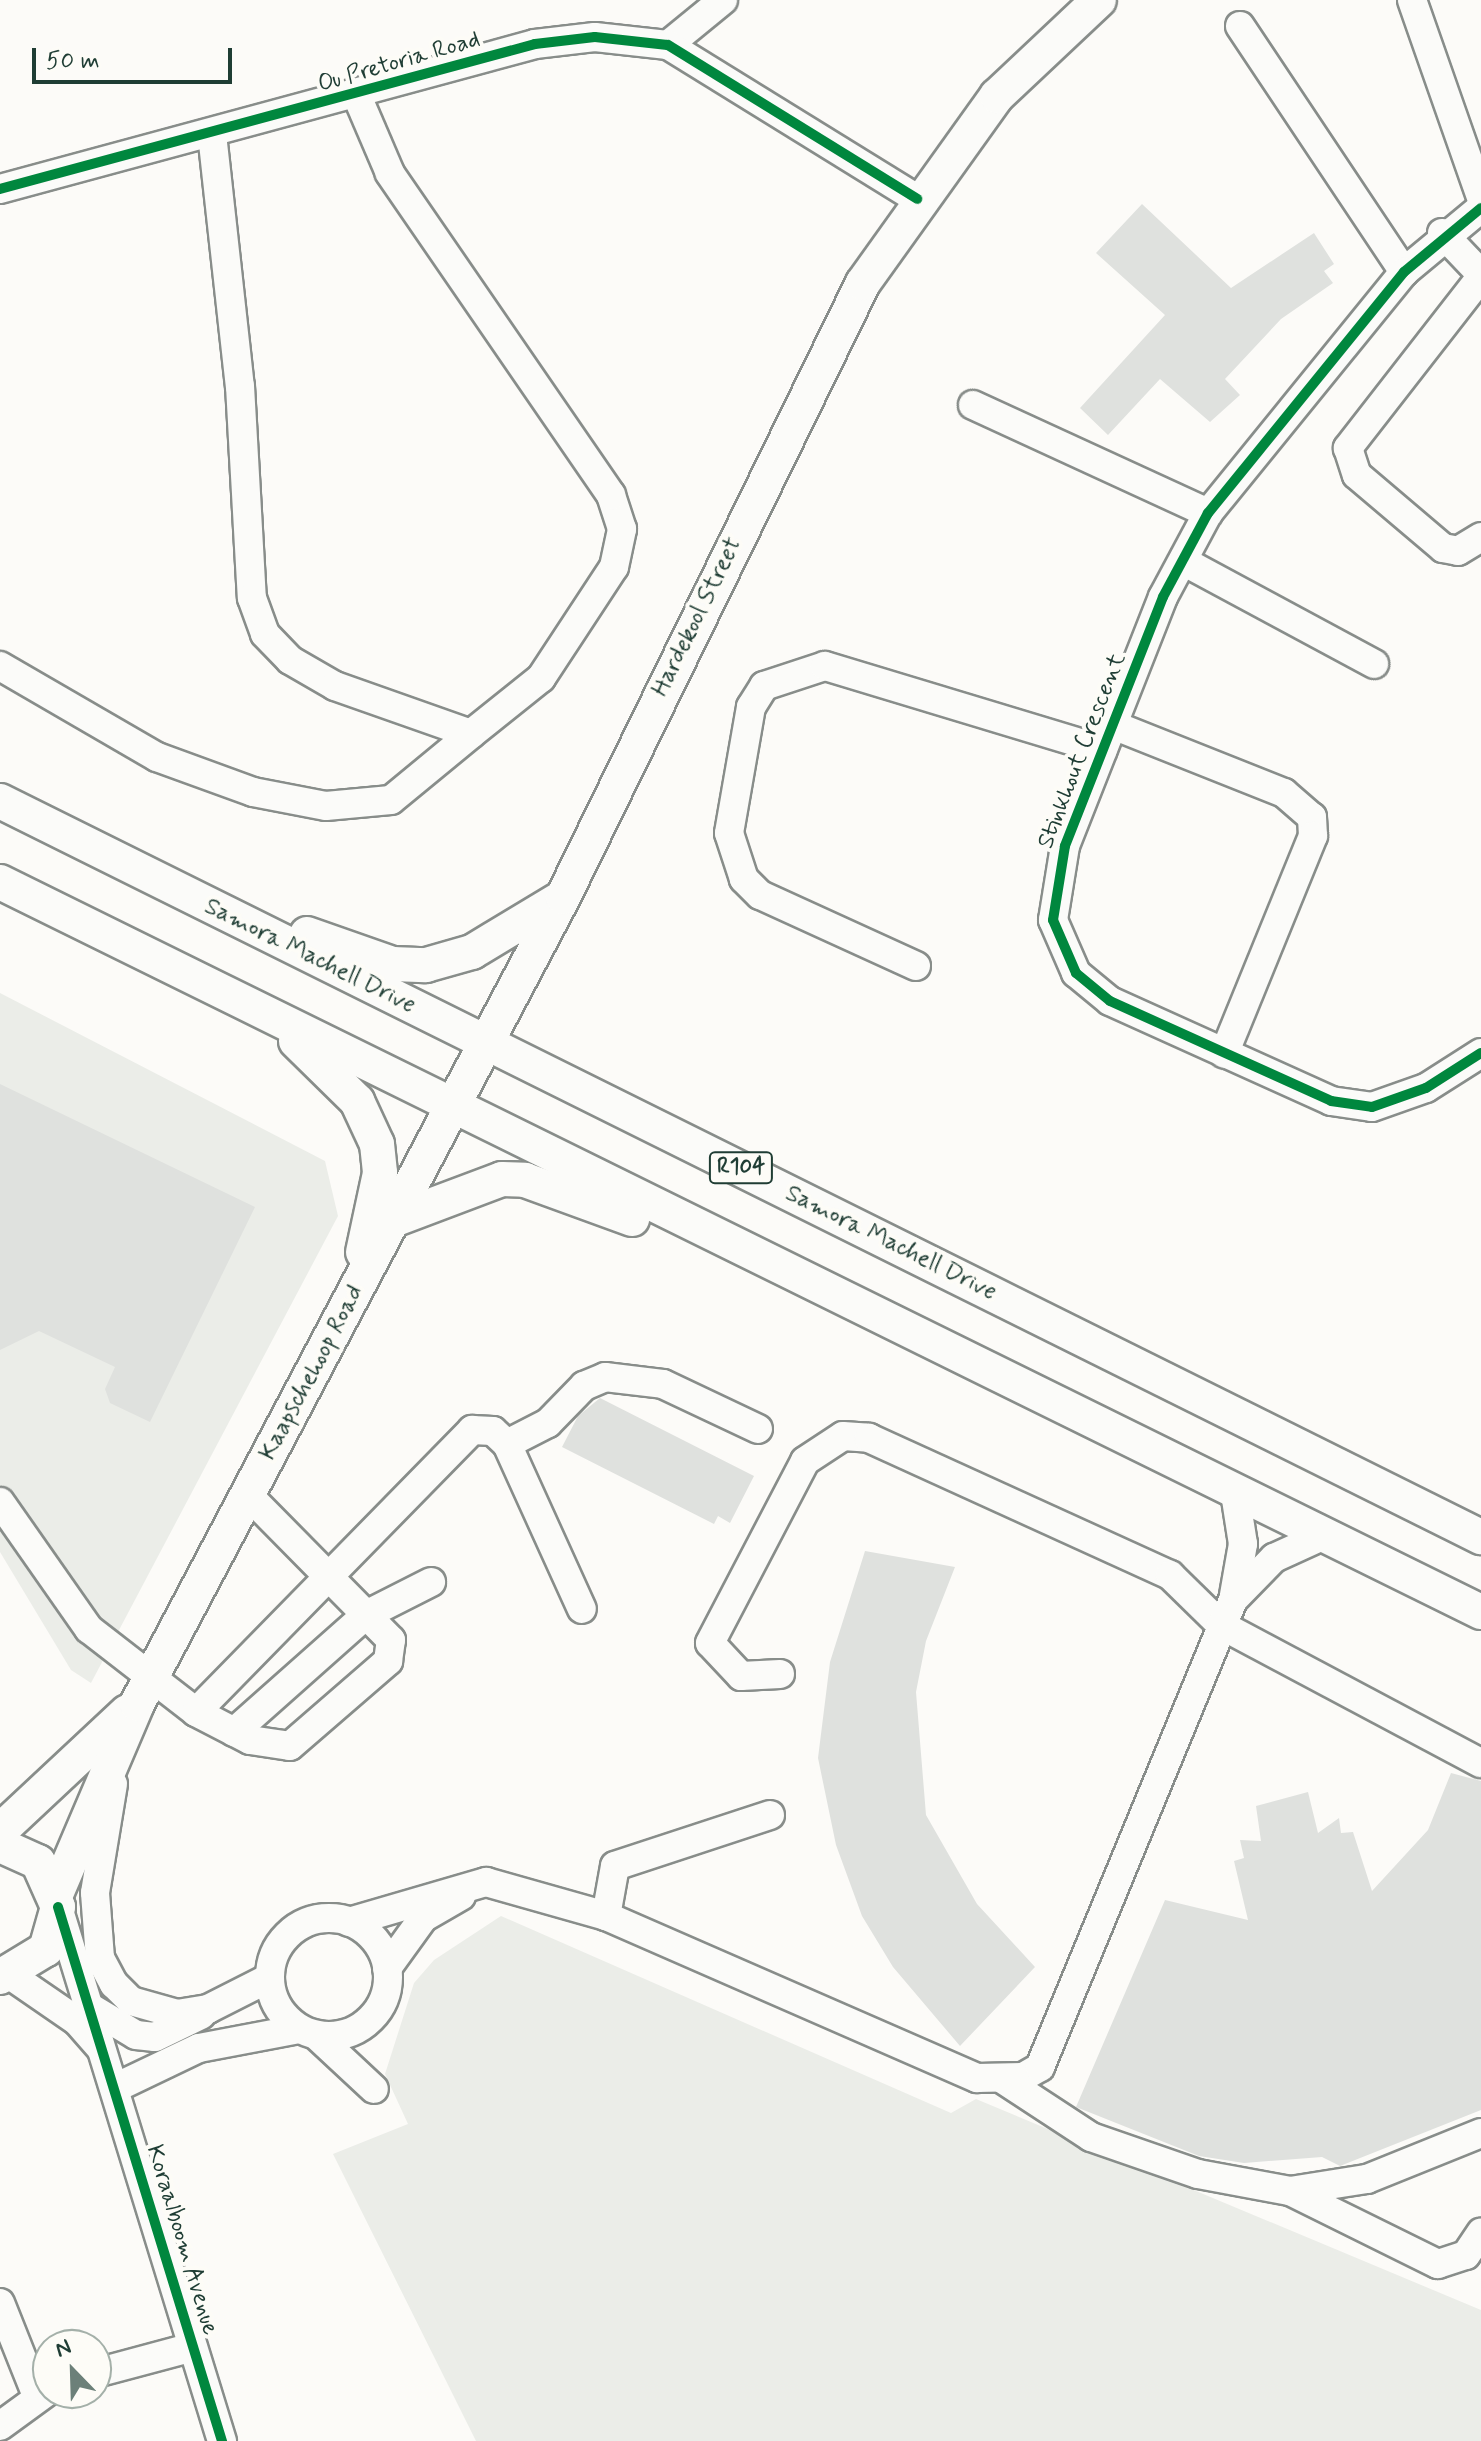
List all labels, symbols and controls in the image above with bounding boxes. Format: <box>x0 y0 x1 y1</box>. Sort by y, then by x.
street label: Ou Pretoria Road <box>315 25 483 99</box>
scale bar <box>36 32 236 82</box>
text: 50 m <box>46 46 100 77</box>
street label: Hardekool Street <box>646 533 748 701</box>
street label: Stinkhout Crescent <box>1033 653 1131 849</box>
street label: Samora Machell Drive <box>201 893 419 1019</box>
road number: R104 <box>707 1150 775 1186</box>
street label: Samora Machell Drive <box>782 1180 1000 1306</box>
street label: Kaapschehoop Road <box>254 1282 370 1464</box>
street label: Koraalboom Avenue <box>139 2139 225 2341</box>
north arrow <box>32 2329 112 2409</box>
text: N <box>51 2333 76 2364</box>

